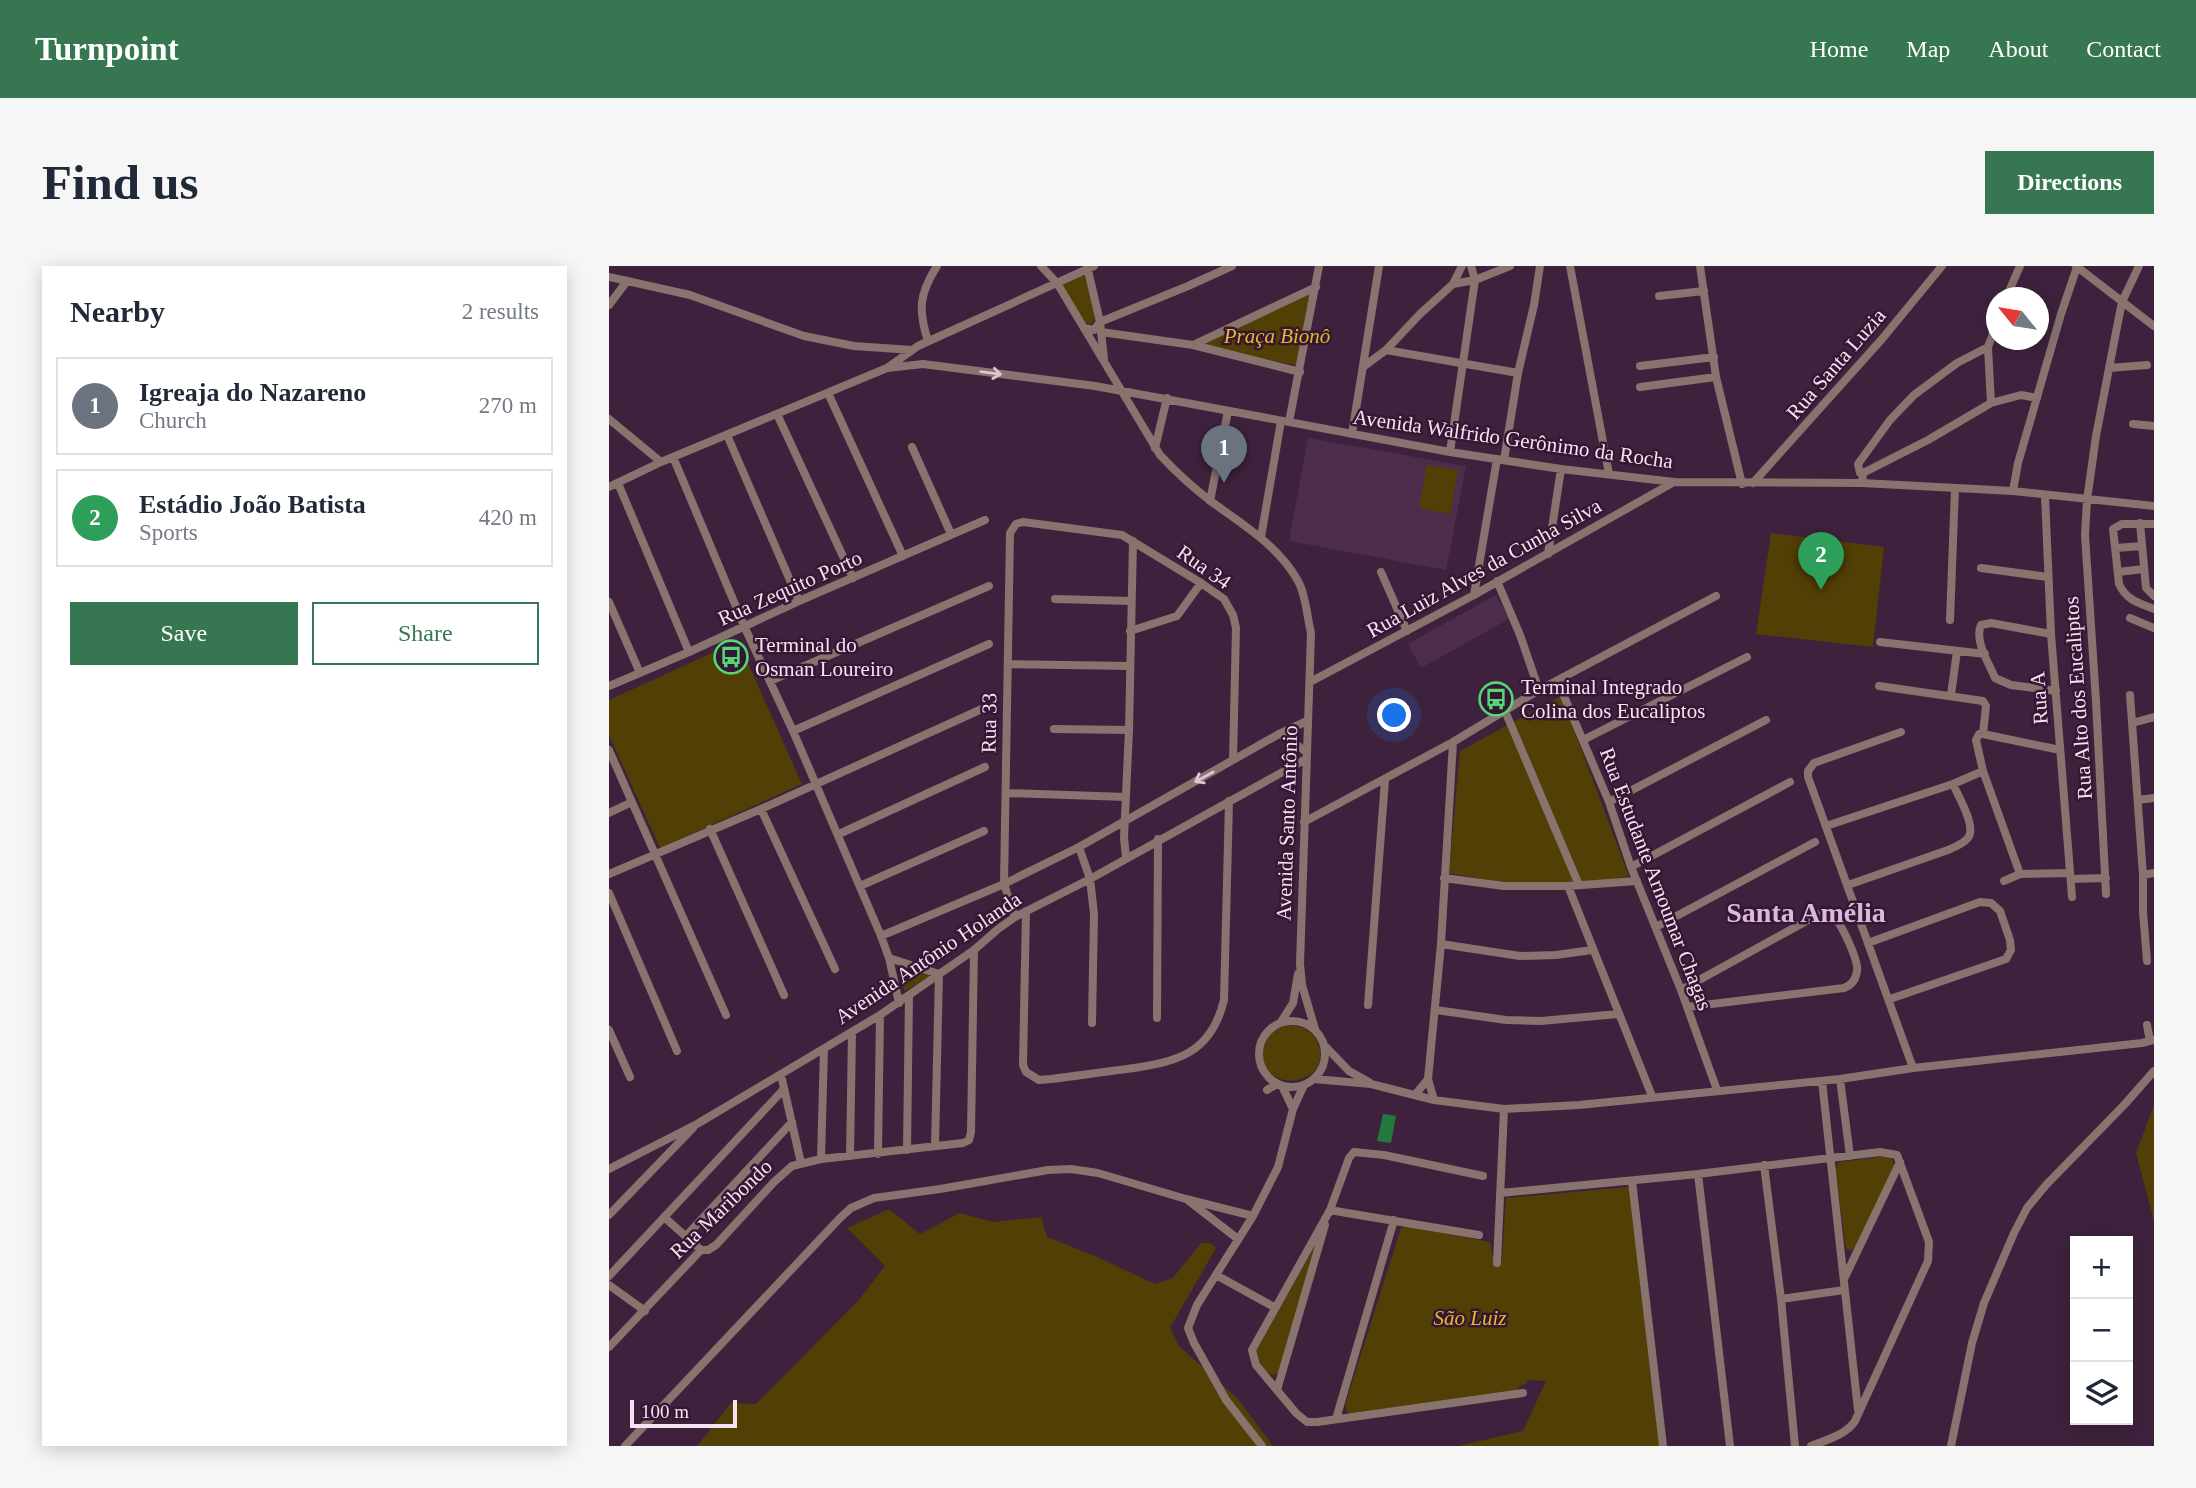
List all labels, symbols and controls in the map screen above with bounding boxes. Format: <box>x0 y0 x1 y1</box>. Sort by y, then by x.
text: Turnpoint <box>35 31 179 67</box>
text: Home <box>1810 36 1868 62</box>
text: Map <box>1906 36 1950 62</box>
text: About <box>1988 36 2048 62</box>
text: Contact <box>2086 36 2161 62</box>
button: Directions <box>1985 151 2154 214</box>
text: Find us <box>42 155 199 210</box>
north arrow <box>1986 287 2049 350</box>
text: Nearby <box>70 295 165 328</box>
text: 2 results <box>462 299 539 324</box>
street label: Rua Santa Luzia <box>1781 303 1891 424</box>
park label: Praça Bionô <box>1223 324 1330 348</box>
one-way arrow <box>979 366 1002 379</box>
text: Igreaja do Nazareno <box>139 378 366 407</box>
text: 1 <box>89 393 101 418</box>
text: 270 m <box>479 393 537 418</box>
street label: Avenida Walfrido Gerônimo da Rocha <box>1351 405 1675 473</box>
text: Church <box>139 408 207 433</box>
pin: 1 <box>1201 425 1247 483</box>
text: Estádio João Batista <box>139 490 366 519</box>
street label: Rua Luiz Alves da Cunha Silva <box>1363 493 1606 643</box>
text: 2 <box>89 505 101 530</box>
text: 420 m <box>479 505 537 530</box>
text: Sports <box>139 520 198 545</box>
pin: 2 <box>1798 532 1844 590</box>
street label: Rua 34 <box>1173 540 1236 594</box>
street label: Rua Zequito Porto <box>714 545 866 631</box>
street label: Rua Alto dos Eucaliptos <box>2059 596 2097 800</box>
button: Save <box>70 602 298 665</box>
button: Share <box>312 602 539 665</box>
place label: Terminal do Osman Loureiro <box>755 633 893 681</box>
bus stop icon: Terminal do Osman Loureiro <box>712 638 750 676</box>
street label: Rua A <box>2025 670 2053 725</box>
place label: Terminal Integrado Colina dos Eucaliptos <box>1521 675 1705 723</box>
bus stop icon: Terminal Integrado Colina dos Eucaliptos <box>1477 680 1515 718</box>
street label: Rua 33 <box>976 693 1002 753</box>
your location <box>1377 698 1411 732</box>
street label: Avenida Santo Antônio <box>1272 725 1302 921</box>
street label: Rua Estudante Arnoumar Chagas <box>1595 744 1717 1014</box>
one-way arrow <box>1194 771 1215 784</box>
street label: Avenida Antônio Holanda <box>831 886 1026 1029</box>
district label: Santa Amélia <box>1726 897 1886 928</box>
street label: Rua Maribondo <box>665 1154 777 1264</box>
map controls <box>2070 1236 2133 1425</box>
button: + <box>2070 1236 2133 1299</box>
button: − <box>2070 1299 2133 1362</box>
park label: São Luiz <box>1434 1306 1506 1330</box>
button: layers <box>2070 1362 2133 1425</box>
scale bar <box>630 1397 737 1429</box>
text: 100 m <box>641 1401 689 1422</box>

